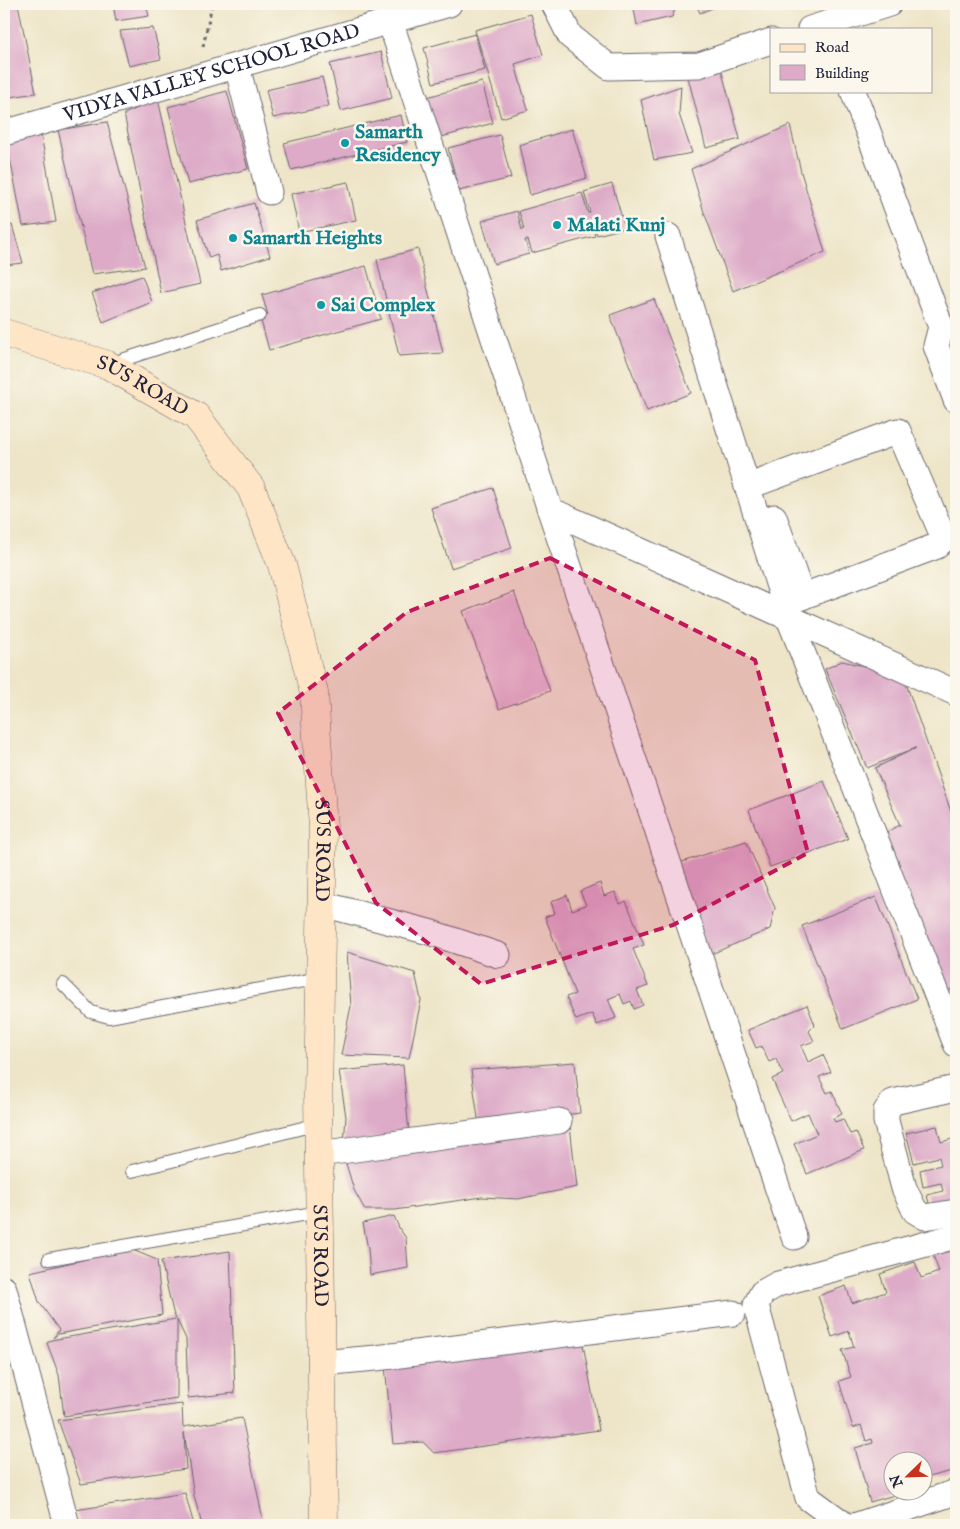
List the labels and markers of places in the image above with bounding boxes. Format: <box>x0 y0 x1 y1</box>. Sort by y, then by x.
place label: Samarth Residency <box>355 120 442 168</box>
marker: Samarth Residency <box>339 137 351 149</box>
place label: Malati Kunj <box>567 213 665 238</box>
marker: Malati Kunj <box>551 219 563 231</box>
place label: Samarth Heights <box>243 226 382 251</box>
marker: Samarth Heights <box>227 232 239 244</box>
place label: Sai Complex <box>331 293 435 318</box>
marker: Sai Complex <box>315 299 327 311</box>

